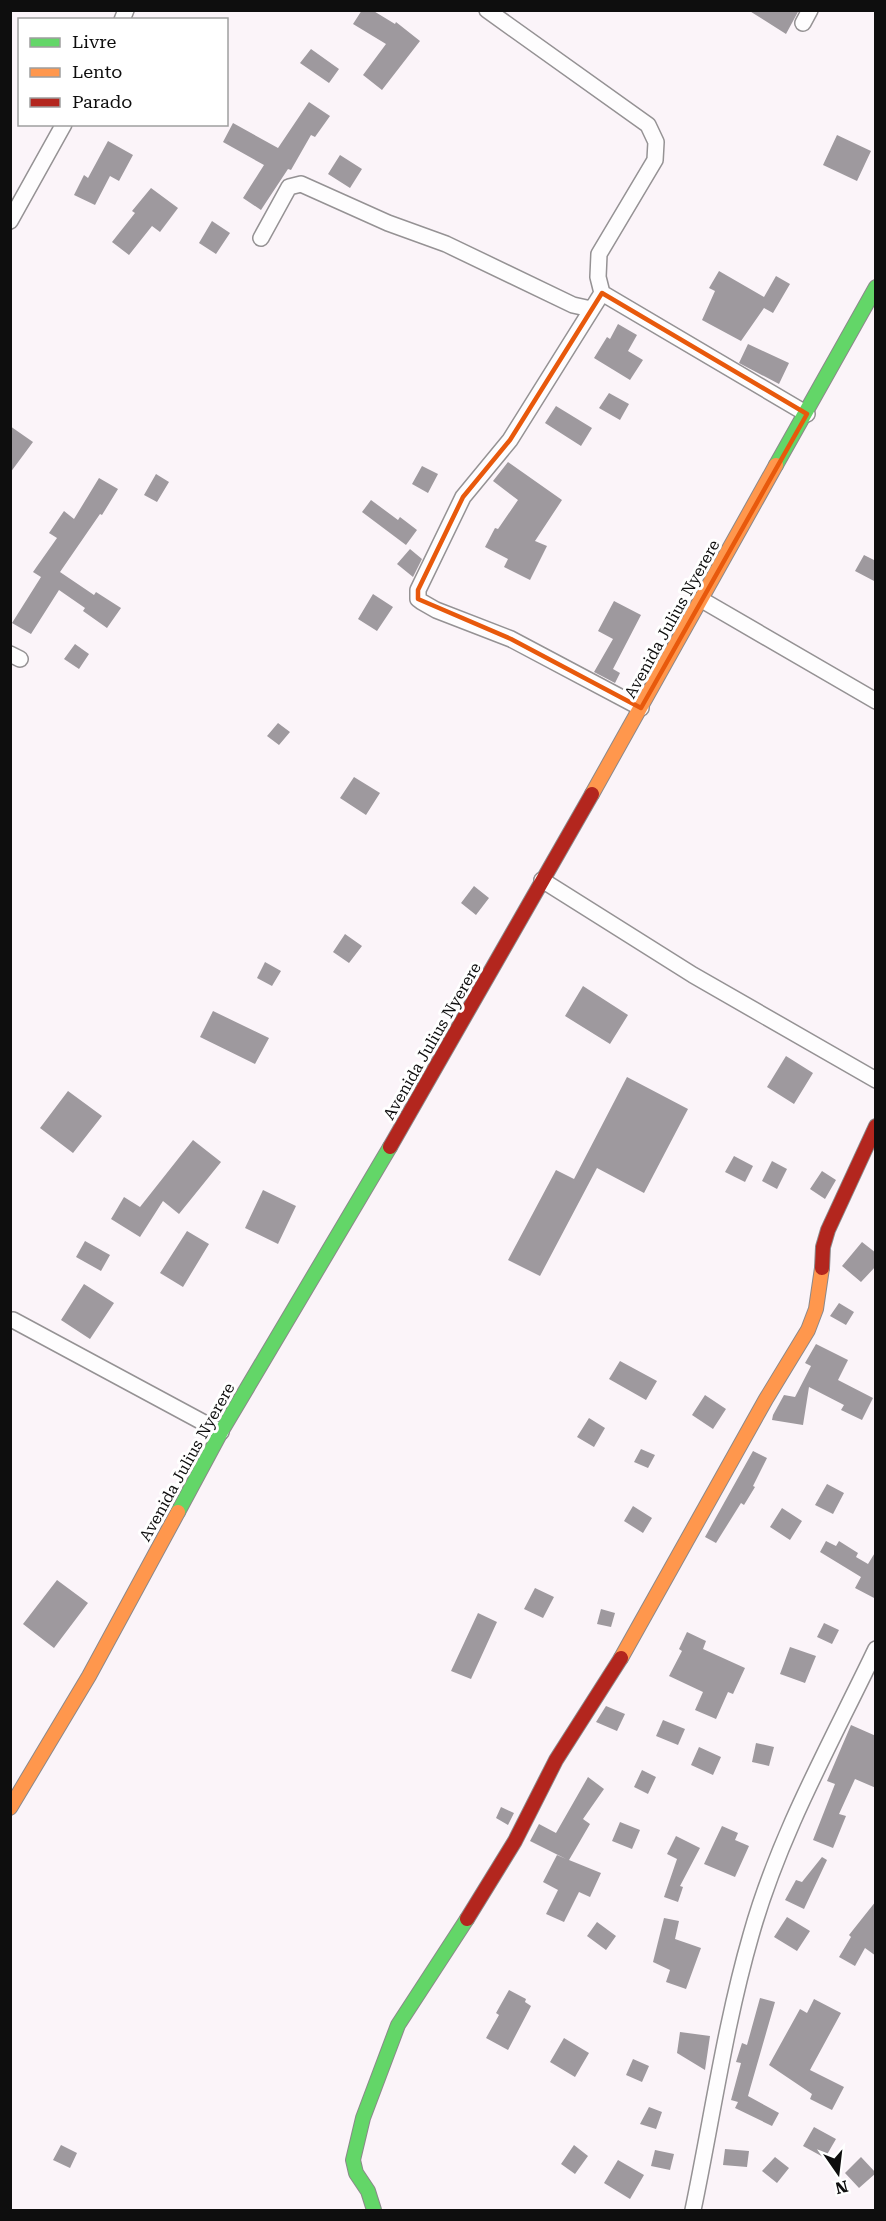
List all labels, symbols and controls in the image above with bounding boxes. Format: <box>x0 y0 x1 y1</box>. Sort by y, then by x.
legend <box>18 18 228 126</box>
text: Livre <box>72 31 117 52</box>
text: Lento <box>72 61 122 82</box>
text: Parado <box>72 91 132 112</box>
street label: Avenida Julius Nyerere <box>620 536 724 702</box>
street label: Avenida Julius Nyerere <box>379 959 485 1123</box>
street label: Avenida Julius Nyerere <box>135 1379 239 1545</box>
north arrow <box>808 2143 868 2203</box>
text: N <box>833 2176 850 2198</box>

